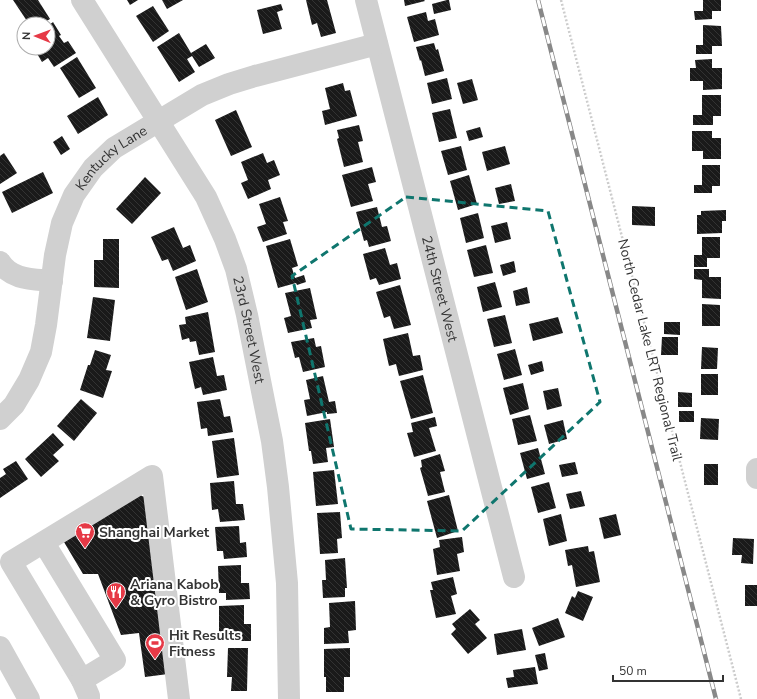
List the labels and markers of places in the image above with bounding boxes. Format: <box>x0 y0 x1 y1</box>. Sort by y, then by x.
supermarket icon: Shanghai Market <box>74 521 96 549</box>
place label: Shanghai Market <box>99 523 210 542</box>
place label: Ariana Kabob & Gyro Bistro <box>130 575 219 610</box>
restaurant icon: Ariana Kabob & Gyro Bistro <box>105 581 127 609</box>
place label: Hit Results Fitness <box>169 626 241 661</box>
sports icon: Hit Results Fitness <box>144 632 166 660</box>

